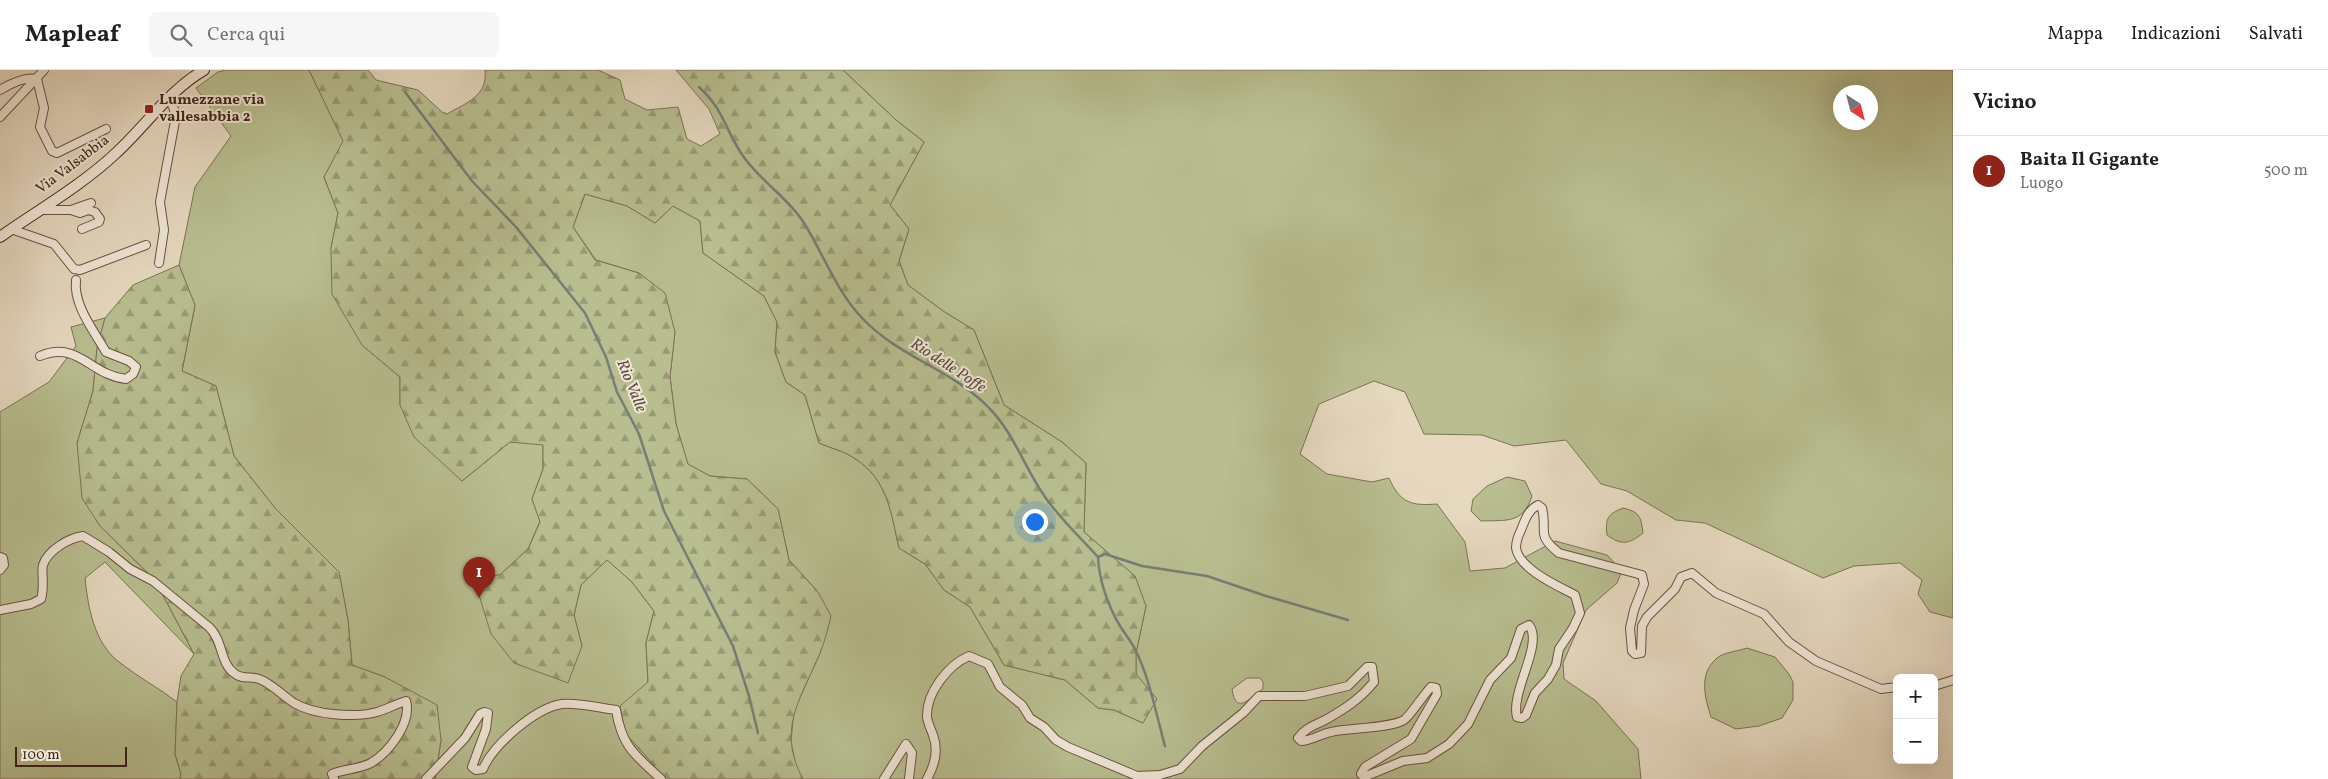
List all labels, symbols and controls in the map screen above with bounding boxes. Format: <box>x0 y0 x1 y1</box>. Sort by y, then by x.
search box <box>149 12 499 57</box>
text: Mapleaf <box>25 18 119 52</box>
icon: search <box>167 21 195 49</box>
text: Cerca qui <box>207 22 285 48</box>
text: Mappa <box>2048 22 2103 47</box>
text: Indicazioni <box>2131 22 2221 47</box>
text: Salvati <box>2249 22 2303 47</box>
north arrow <box>1833 85 1878 130</box>
text: Vicino <box>1973 88 2037 117</box>
place label: Lumezzane via vallesabbia 2 <box>159 90 265 128</box>
marker: Lumezzane via vallesabbia 2 <box>143 103 155 115</box>
street label: Via Valsabbia <box>32 130 114 200</box>
text: Baita Il Gigante <box>2020 147 2159 173</box>
text: 1 <box>1986 160 1992 182</box>
text: 500 m <box>2264 160 2308 182</box>
text: Luogo <box>2020 173 2063 195</box>
water label: Rio delle Poffe <box>906 333 990 399</box>
water label: Rio Valle <box>611 356 652 416</box>
your location <box>1022 509 1048 535</box>
pin: 1 <box>463 557 495 598</box>
map controls <box>1893 674 1938 764</box>
button: + <box>1893 674 1938 719</box>
button: − <box>1893 719 1938 764</box>
scale bar <box>15 744 128 767</box>
text: 100 m <box>22 746 60 765</box>

